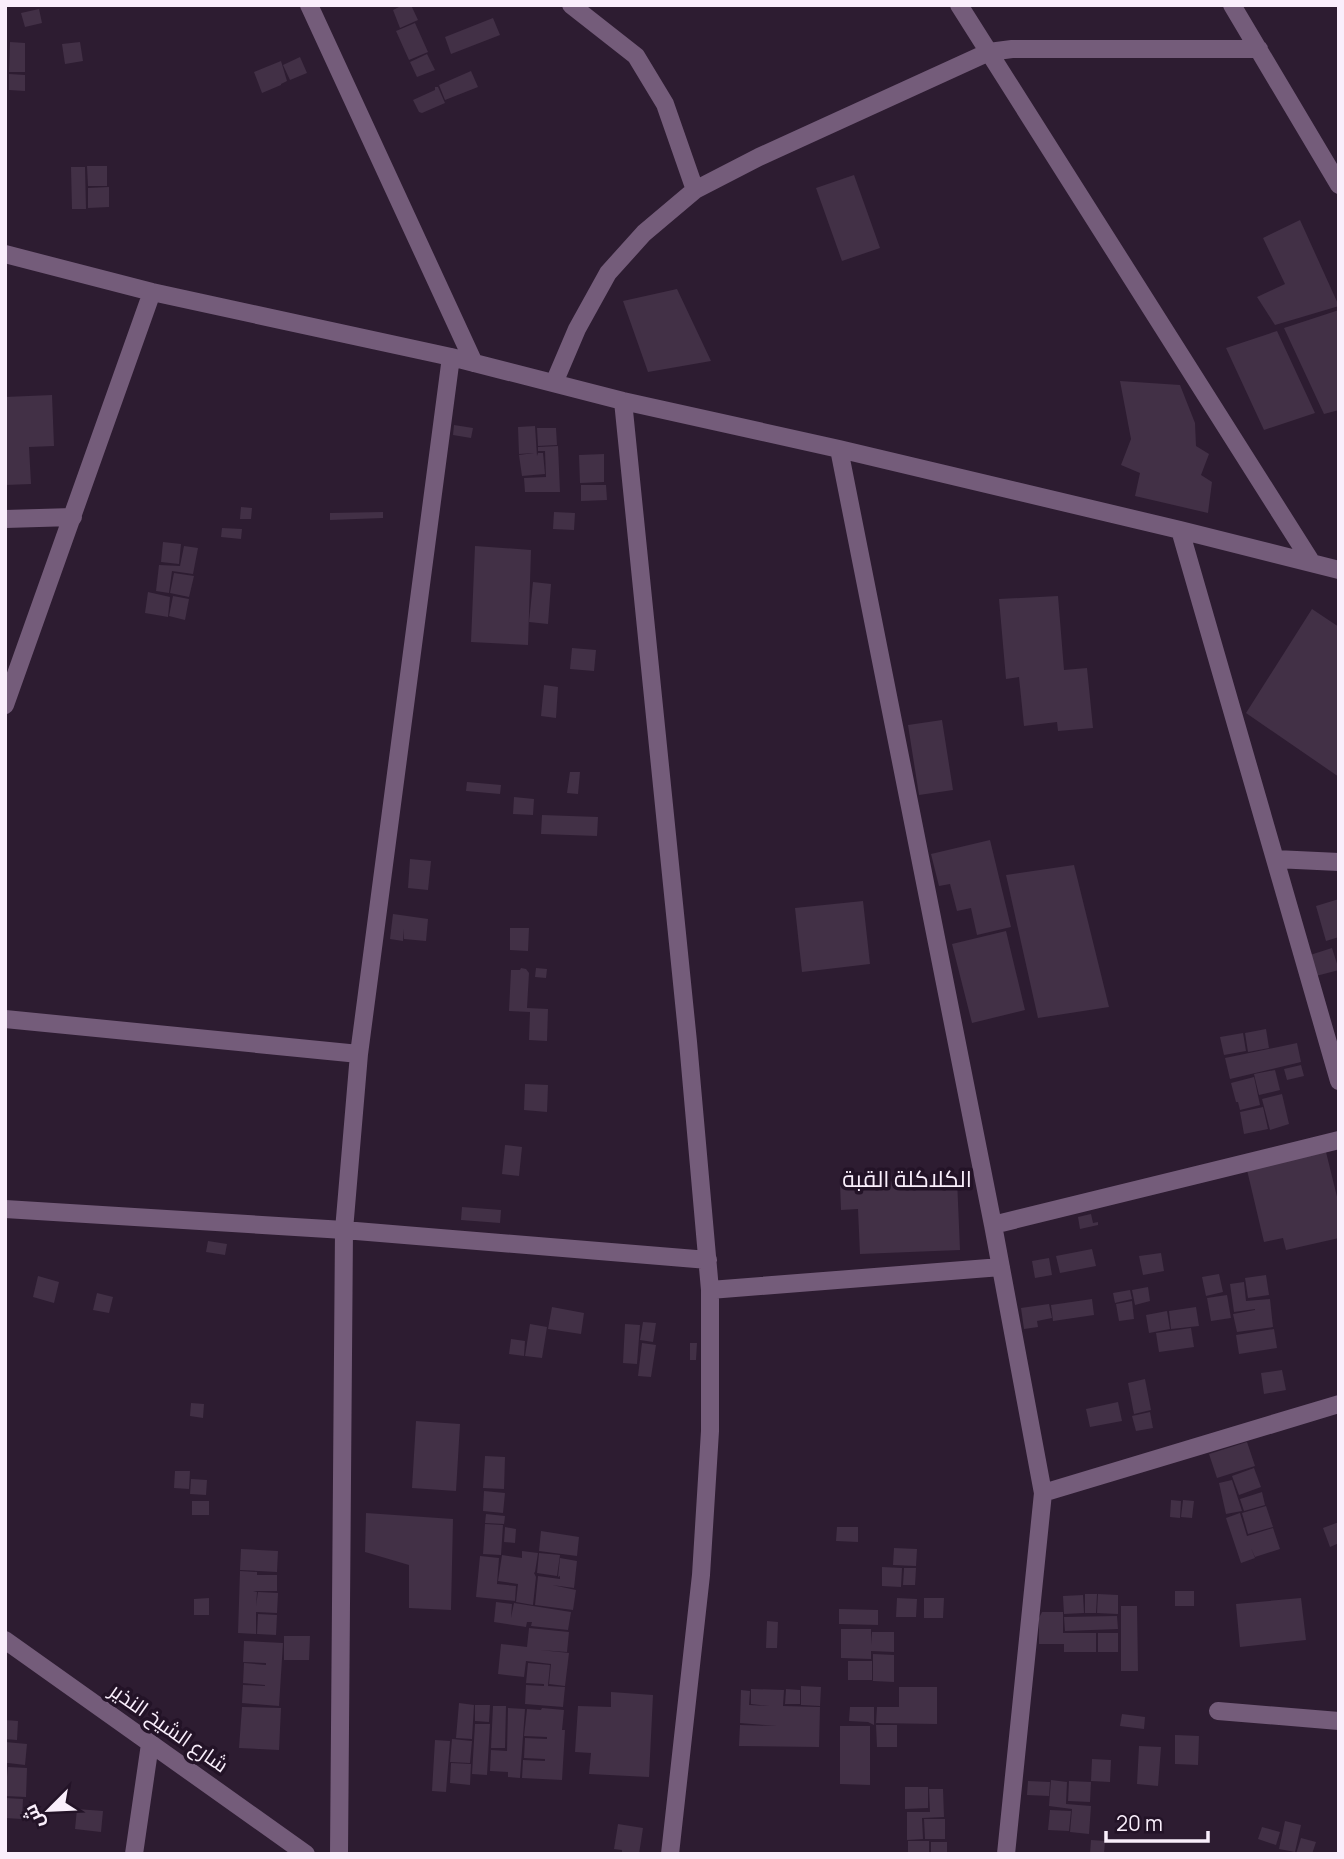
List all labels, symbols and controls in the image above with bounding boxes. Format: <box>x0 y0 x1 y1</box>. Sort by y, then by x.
district label: الكلاكلة القبة <box>842 1162 972 1194</box>
street label: شارع الشيخ النذير <box>103 1675 234 1779</box>
north arrow <box>14 1775 84 1845</box>
text: ش <box>17 1800 50 1833</box>
scale bar <box>1106 1800 1208 1844</box>
text: 20 m <box>1116 1809 1163 1837</box>

